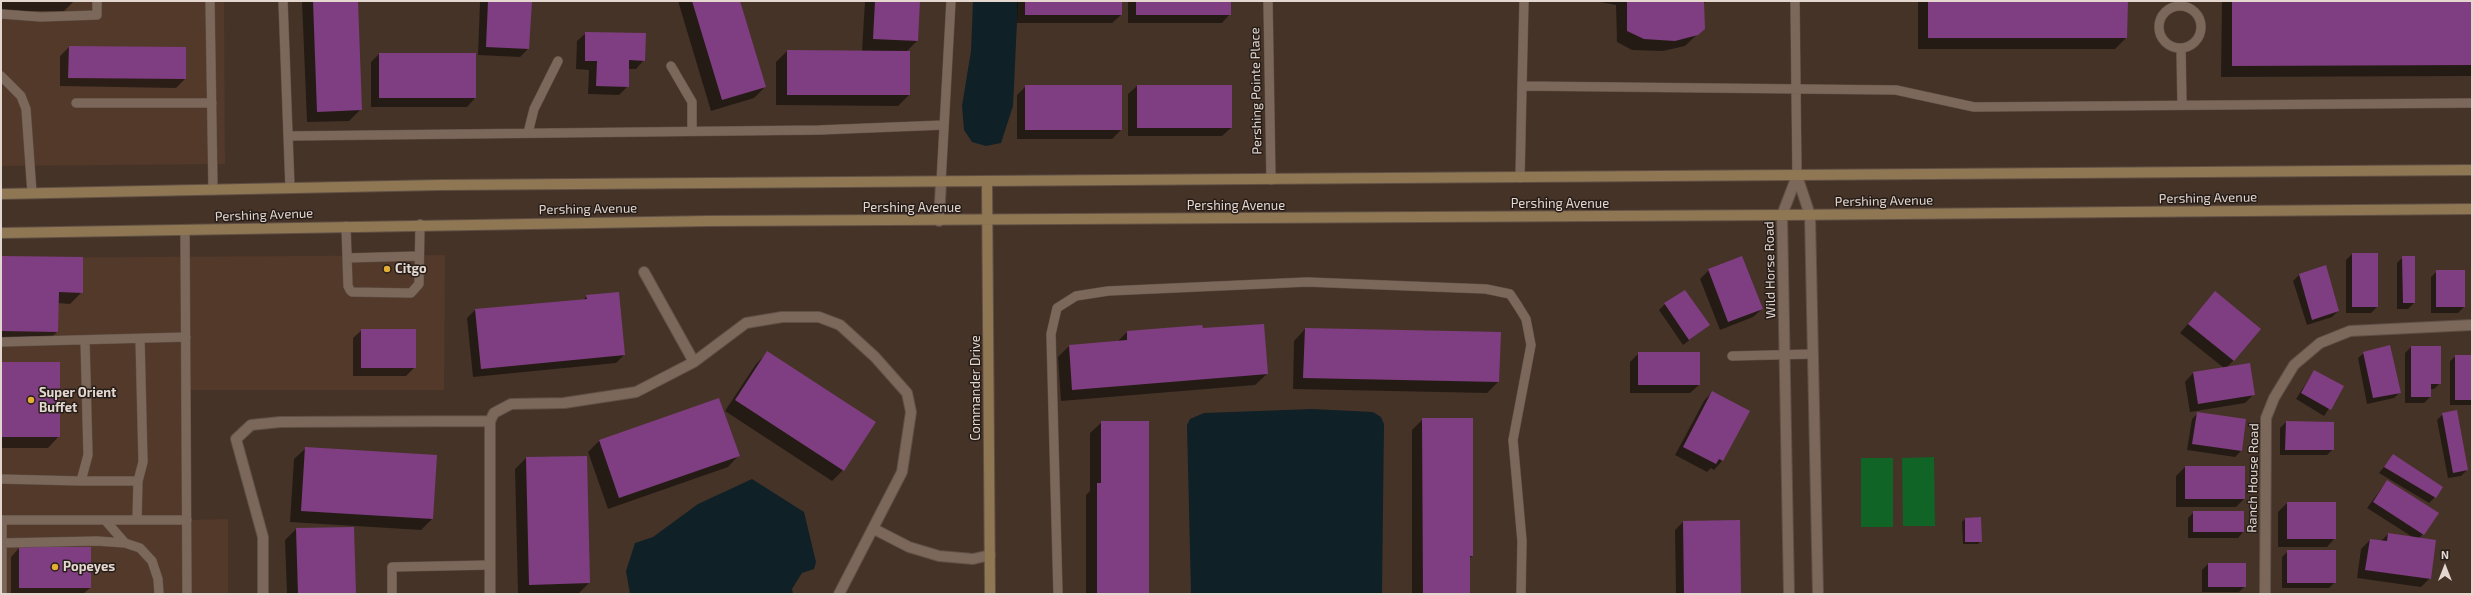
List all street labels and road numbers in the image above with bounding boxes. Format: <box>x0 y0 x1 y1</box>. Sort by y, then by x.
street label: Pershing Pointe Place <box>1247 27 1265 155</box>
street label: Pershing Avenue <box>2159 189 2257 207</box>
street label: Pershing Avenue <box>1835 192 1933 210</box>
street label: Pershing Avenue <box>1511 196 1609 212</box>
street label: Pershing Avenue <box>1187 198 1285 214</box>
street label: Pershing Avenue <box>539 200 637 218</box>
street label: Pershing Avenue <box>863 200 961 216</box>
street label: Pershing Avenue <box>215 205 313 225</box>
street label: Wild Horse Road <box>1761 221 1779 319</box>
street label: Commander Drive <box>968 335 984 441</box>
street label: Ranch House Road <box>2244 423 2262 533</box>

